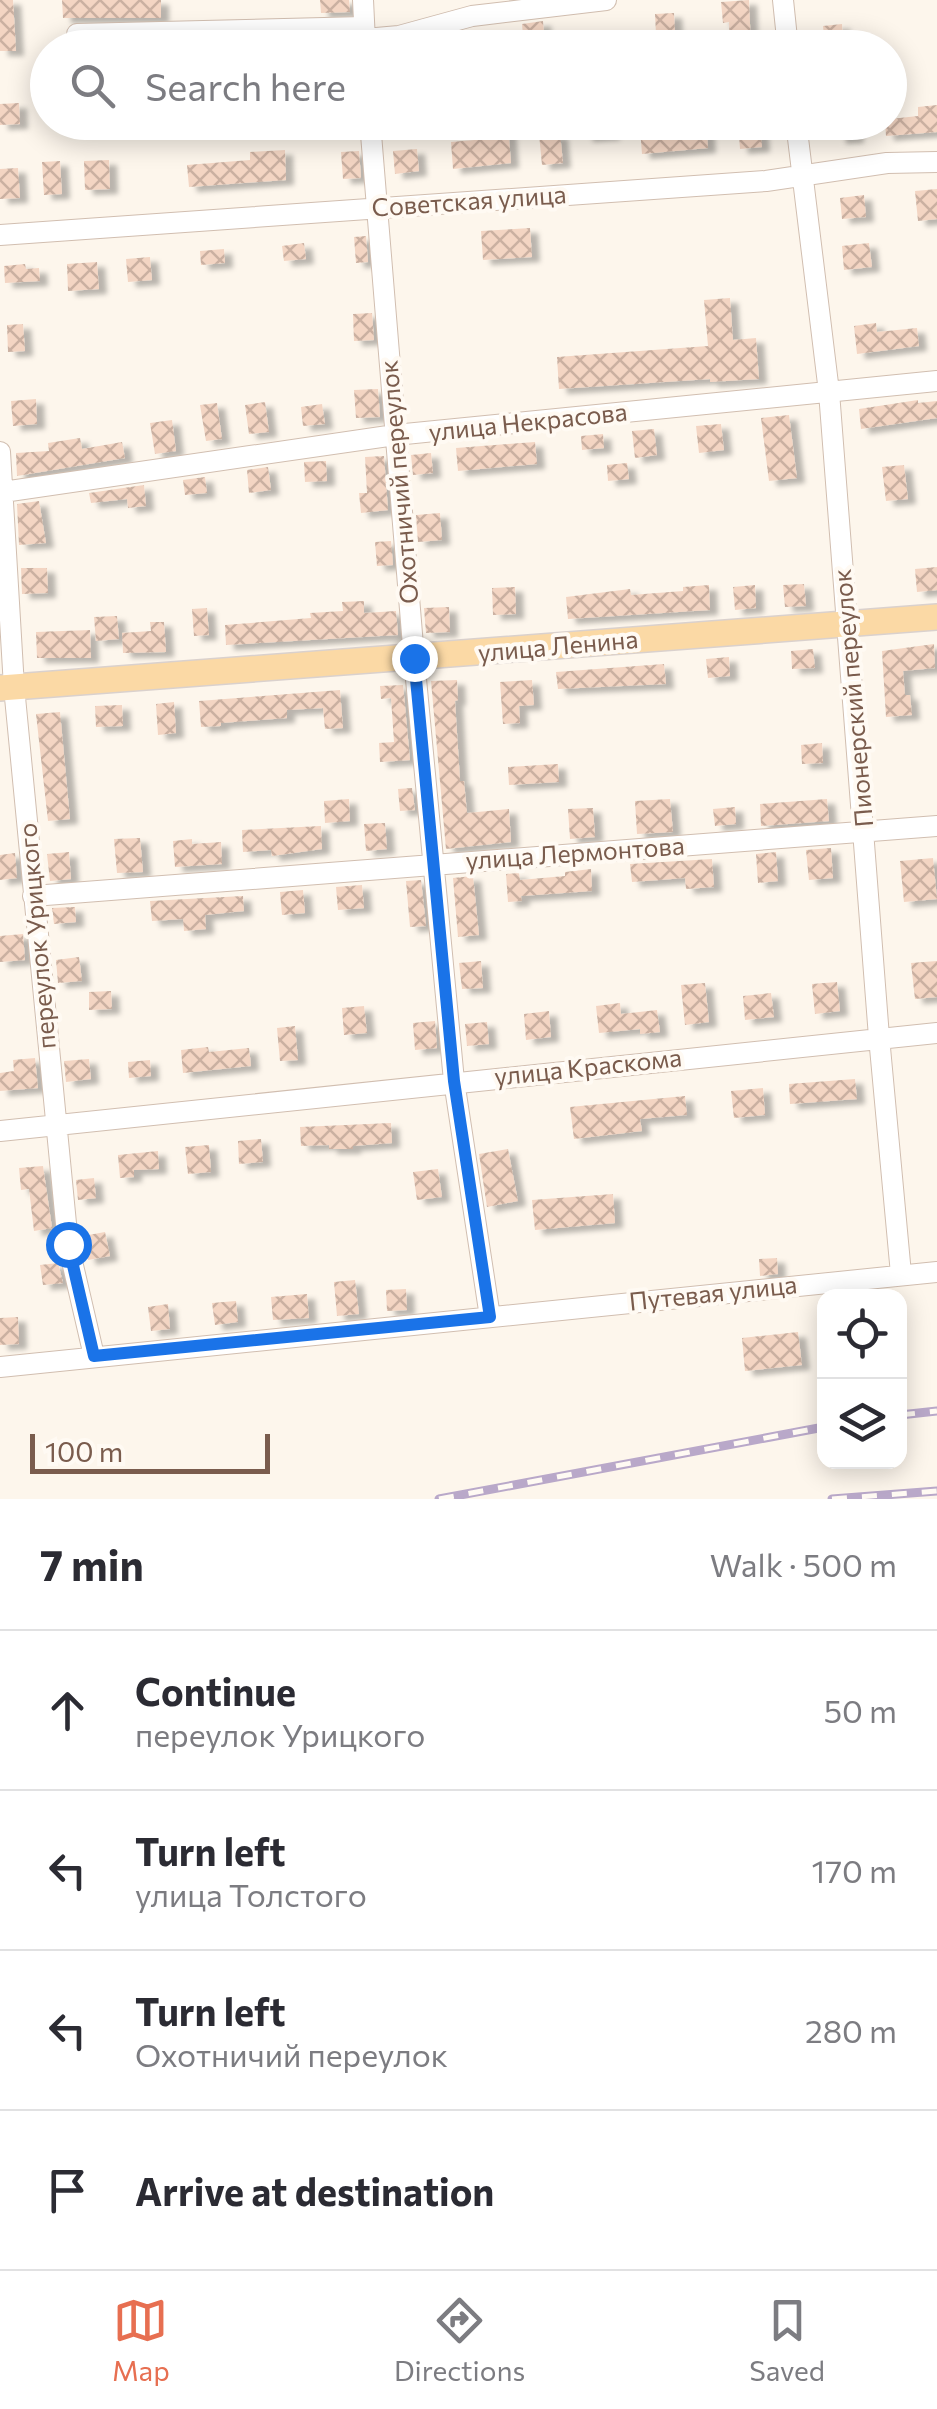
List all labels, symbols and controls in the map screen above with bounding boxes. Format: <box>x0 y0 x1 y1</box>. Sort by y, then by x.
search box <box>30 30 907 140</box>
icon: search <box>65 58 120 113</box>
text: Search here <box>145 62 346 109</box>
street label: Советская улица <box>371 178 567 222</box>
street label: Охотничий переулок <box>372 359 424 605</box>
street label: улица Некрасова <box>427 396 629 446</box>
street label: Пионерский переулок <box>826 568 878 828</box>
street label: улица Ленина <box>476 623 639 667</box>
route end <box>392 636 438 682</box>
street label: переулок Урицкого <box>11 822 61 1050</box>
street label: улица Лермонтова <box>464 829 685 875</box>
street label: улица Краскома <box>493 1041 683 1091</box>
route start <box>46 1222 92 1268</box>
street label: Путевая улица <box>627 1268 798 1316</box>
map controls <box>817 1289 907 1469</box>
button: locate <box>817 1289 907 1379</box>
button: layers <box>817 1379 907 1469</box>
scale bar <box>30 1429 270 1474</box>
text: 100 m <box>45 1434 123 1468</box>
text: 7 min <box>40 1538 144 1590</box>
text: Walk · 500 m <box>710 1544 897 1584</box>
text: Continue <box>135 1667 296 1714</box>
icon: ahead <box>40 1683 95 1738</box>
text: 50 m <box>824 1690 897 1730</box>
text: переулок Урицкого <box>135 1714 425 1754</box>
text: Turn left <box>135 1827 286 1874</box>
icon: left <box>40 1843 95 1898</box>
text: 170 m <box>812 1850 897 1890</box>
text: улица Толстого <box>135 1874 367 1914</box>
text: Turn left <box>135 1987 286 2034</box>
icon: left <box>40 2003 95 2058</box>
text: 280 m <box>805 2010 897 2050</box>
text: Охотничий переулок <box>135 2034 448 2074</box>
icon: arrive <box>40 2163 95 2218</box>
text: Arrive at destination <box>135 2167 494 2214</box>
tab: Map <box>112 2293 170 2387</box>
tab: Directions <box>394 2293 525 2387</box>
tab: Saved <box>749 2293 825 2387</box>

